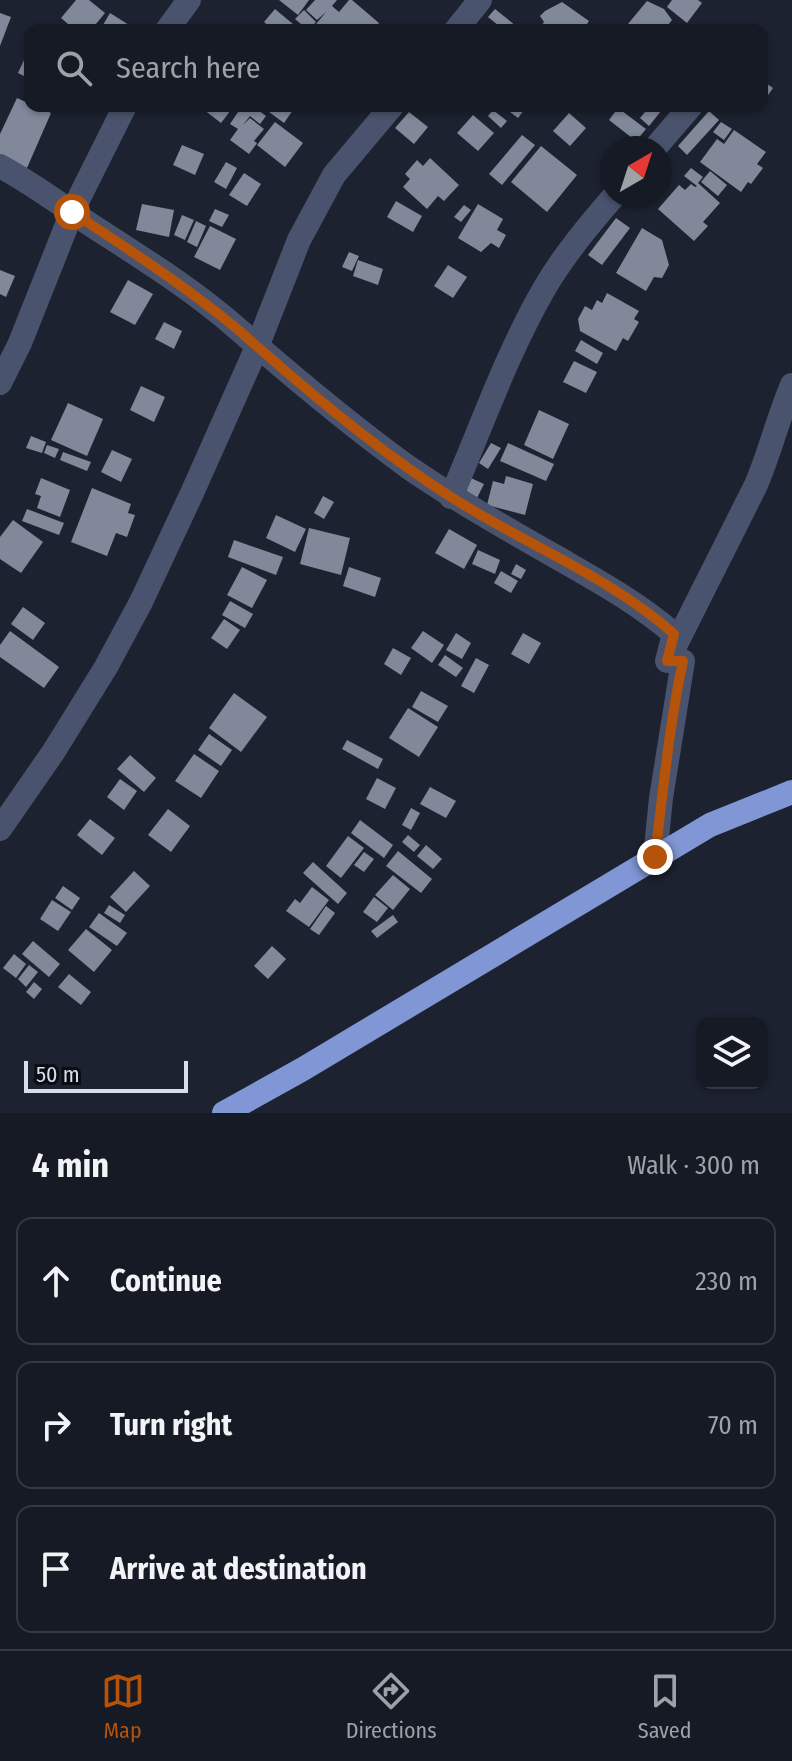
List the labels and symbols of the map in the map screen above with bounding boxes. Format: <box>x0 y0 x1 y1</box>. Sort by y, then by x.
north arrow <box>600 136 672 208</box>
route start <box>54 194 90 230</box>
route end <box>637 839 673 875</box>
scale bar <box>24 1057 188 1093</box>

